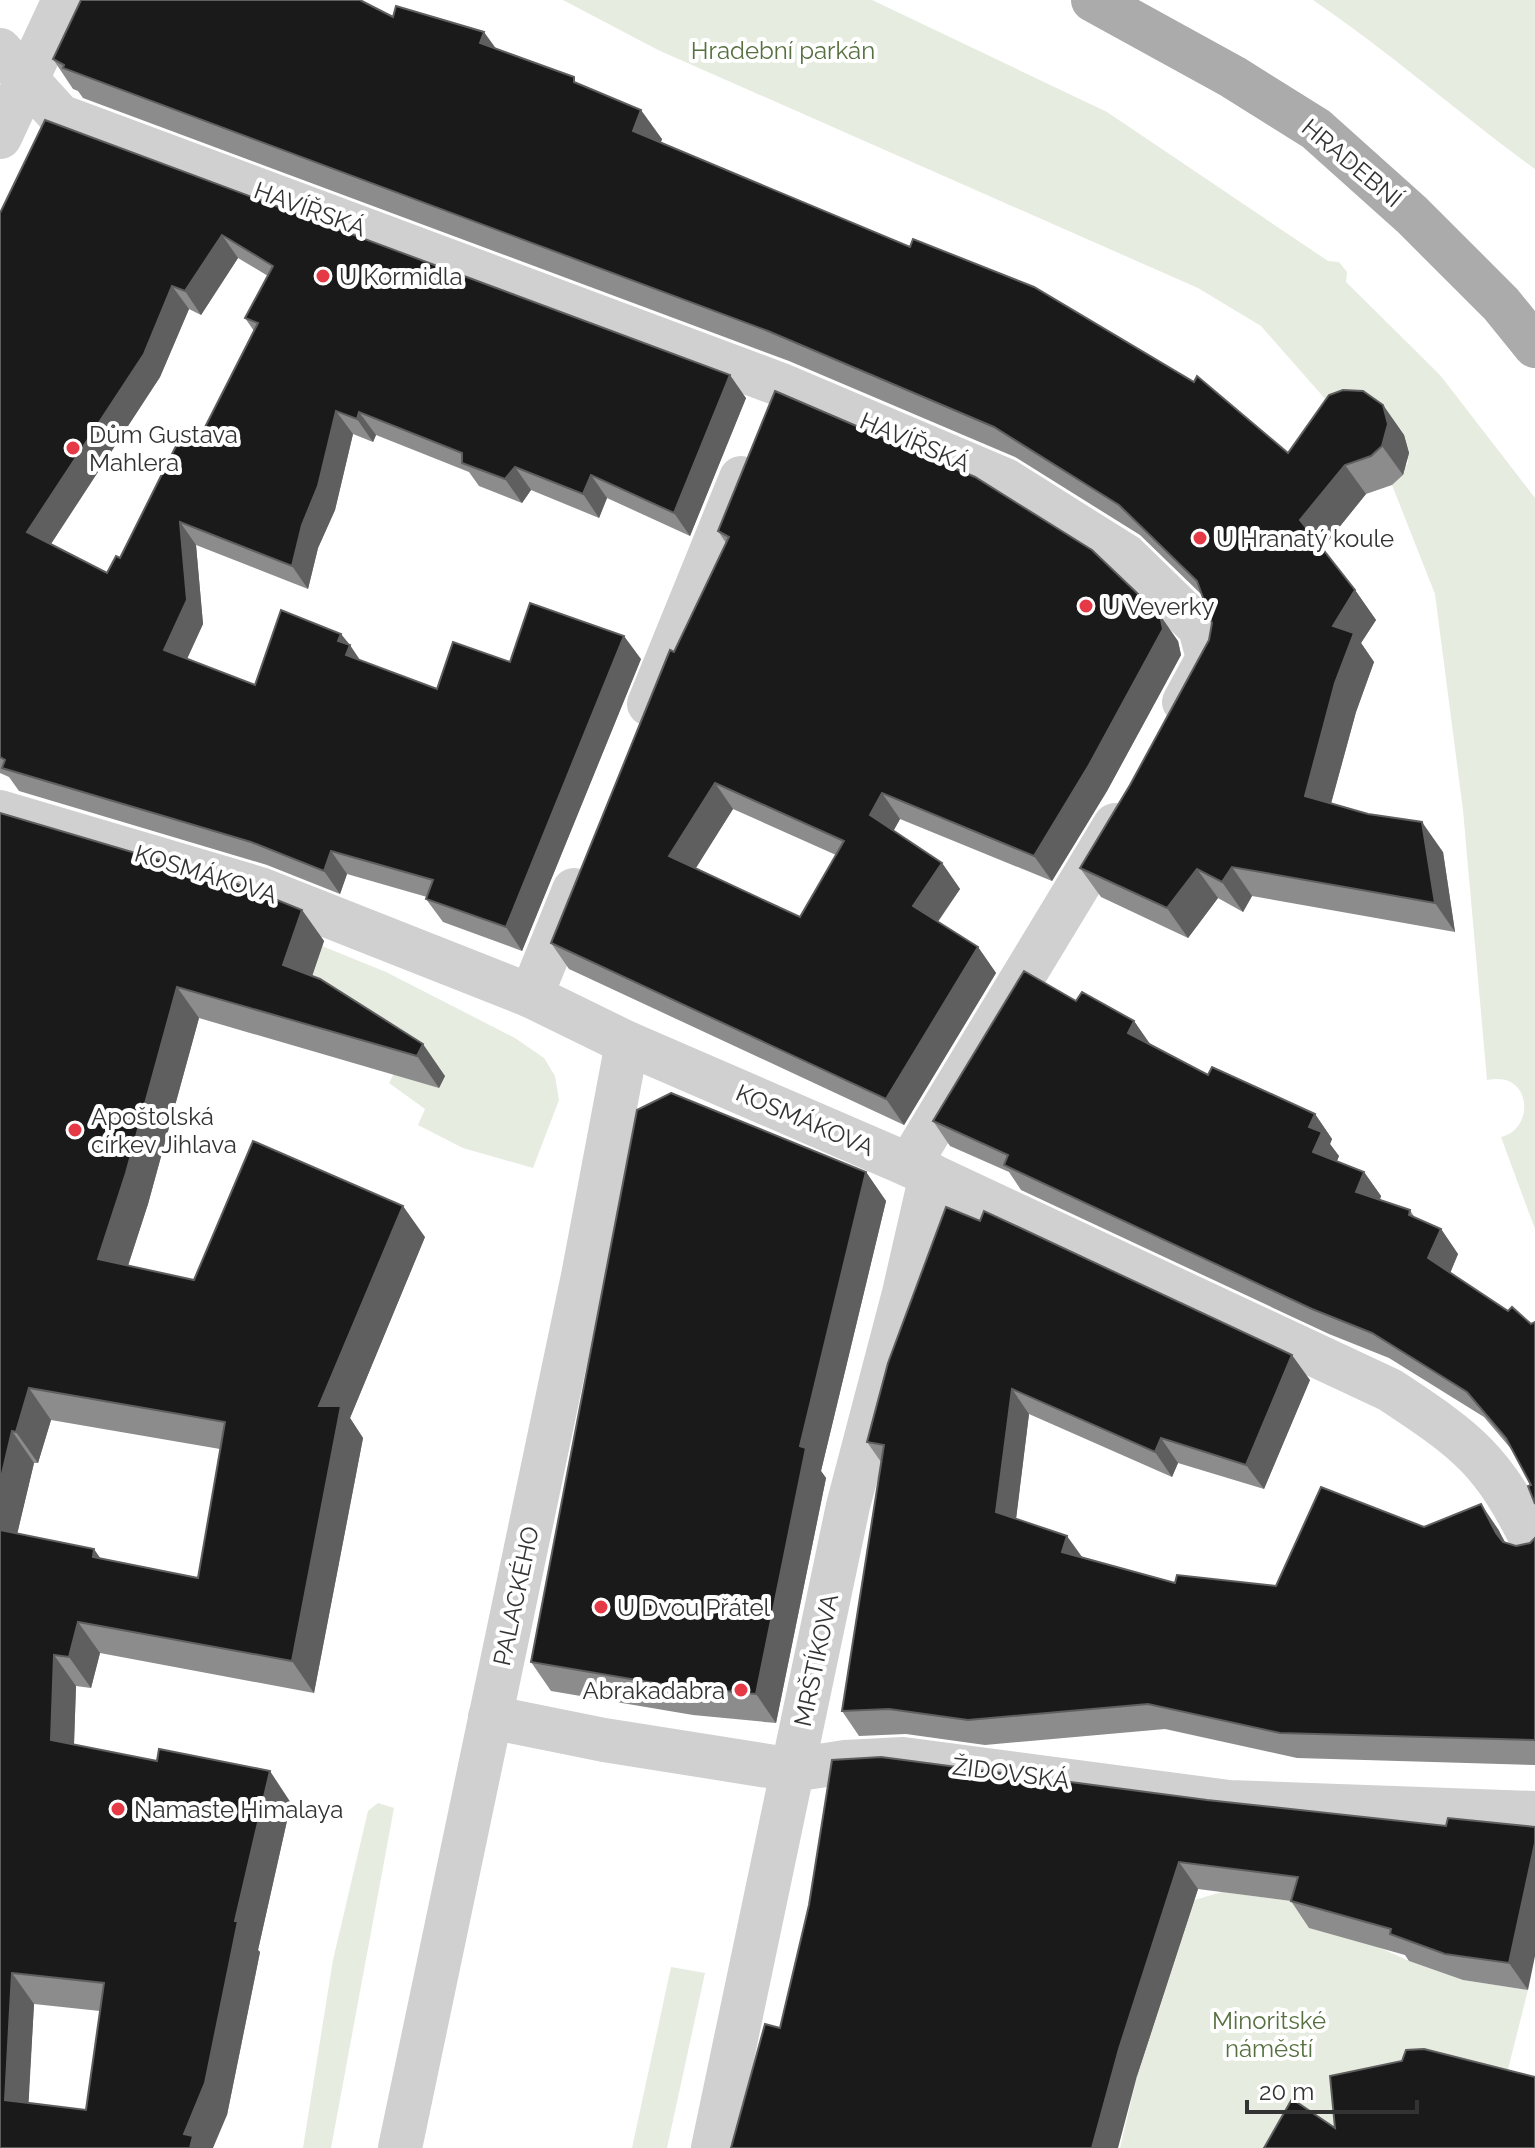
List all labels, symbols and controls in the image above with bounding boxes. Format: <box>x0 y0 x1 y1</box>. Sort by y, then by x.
park label: Hradební parkán <box>691 36 875 65</box>
street label: HRADEBNÍ <box>1296 113 1408 213</box>
street label: HAVÍŘSKÁ <box>250 175 370 243</box>
place label: U Kormidla <box>339 262 462 291</box>
marker: U Kormidla <box>314 267 332 285</box>
street label: HAVÍŘSKÁ <box>856 406 974 478</box>
place label: Dům Gustava Mahlera <box>89 420 238 477</box>
marker: Dům Gustava Mahlera <box>64 439 82 457</box>
place label: U Hranatý koule <box>1216 524 1394 553</box>
marker: U Hranatý koule <box>1191 529 1209 547</box>
place label: U Veverky <box>1102 592 1214 621</box>
marker: U Veverky <box>1077 597 1095 615</box>
street label: KOSMÁKOVA <box>131 839 281 909</box>
street label: KOSMÁKOVA <box>732 1078 878 1162</box>
place label: Apoštolská církev Jihlava <box>91 1102 237 1159</box>
marker: Apoštolská církev Jihlava <box>66 1121 84 1139</box>
street label: PALACKÉHO <box>487 1524 545 1668</box>
street label: MRŠTÍKOVA <box>787 1591 844 1729</box>
place label: U Dvou Přátel <box>617 1593 771 1622</box>
marker: U Dvou Přátel <box>592 1598 610 1616</box>
place label: Abrakadabra <box>582 1676 725 1705</box>
marker: Abrakadabra <box>732 1681 750 1699</box>
street label: ŽIDOVSKÁ <box>951 1751 1071 1795</box>
place label: Namaste Himalaya <box>134 1795 343 1824</box>
marker: Namaste Himalaya <box>109 1800 127 1818</box>
park label: Minoritské náměstí <box>1212 2006 1326 2063</box>
scale bar <box>1247 2064 1417 2114</box>
text: 20 m <box>1259 2077 1314 2106</box>

